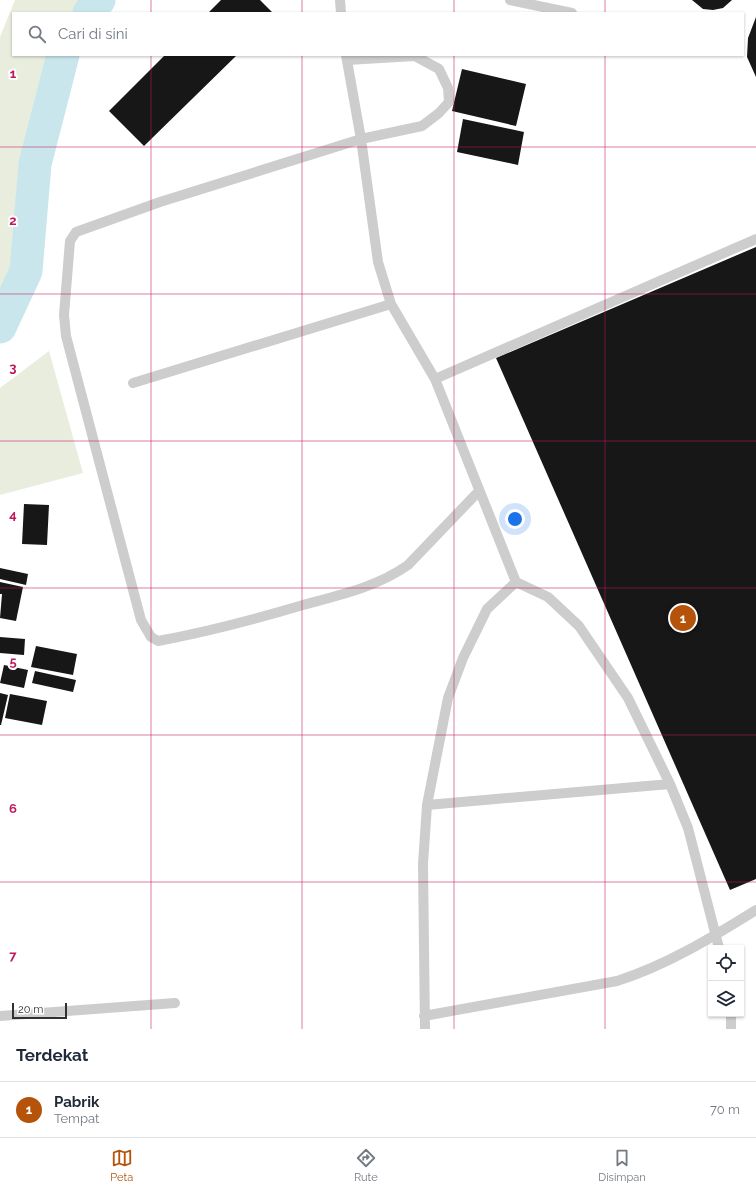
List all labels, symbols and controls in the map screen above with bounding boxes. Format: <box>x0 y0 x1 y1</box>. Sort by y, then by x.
search box <box>12 12 744 56</box>
icon: search <box>26 23 48 45</box>
text: Cari di sini <box>58 25 128 43</box>
text: 1 <box>10 66 17 81</box>
text: 2 <box>9 213 17 228</box>
text: 3 <box>9 360 17 375</box>
text: 4 <box>9 507 17 522</box>
your location <box>505 509 525 529</box>
pin: 1 <box>670 603 696 633</box>
text: 5 <box>9 654 17 669</box>
text: 6 <box>9 801 17 816</box>
map controls <box>708 945 744 1017</box>
button: locate <box>708 945 744 981</box>
text: 7 <box>9 948 17 963</box>
button: layers <box>708 981 744 1017</box>
scale bar <box>12 1001 67 1020</box>
text: 20 m <box>18 1003 43 1016</box>
text: Terdekat <box>16 1045 88 1065</box>
text: Pabrik <box>54 1093 99 1111</box>
text: 1 <box>26 1102 32 1117</box>
text: 70 m <box>710 1102 740 1117</box>
text: Tempat <box>54 1111 99 1126</box>
tab: Peta <box>110 1147 133 1184</box>
tab: Rute <box>354 1147 378 1184</box>
tab: Disimpan <box>598 1147 646 1184</box>

